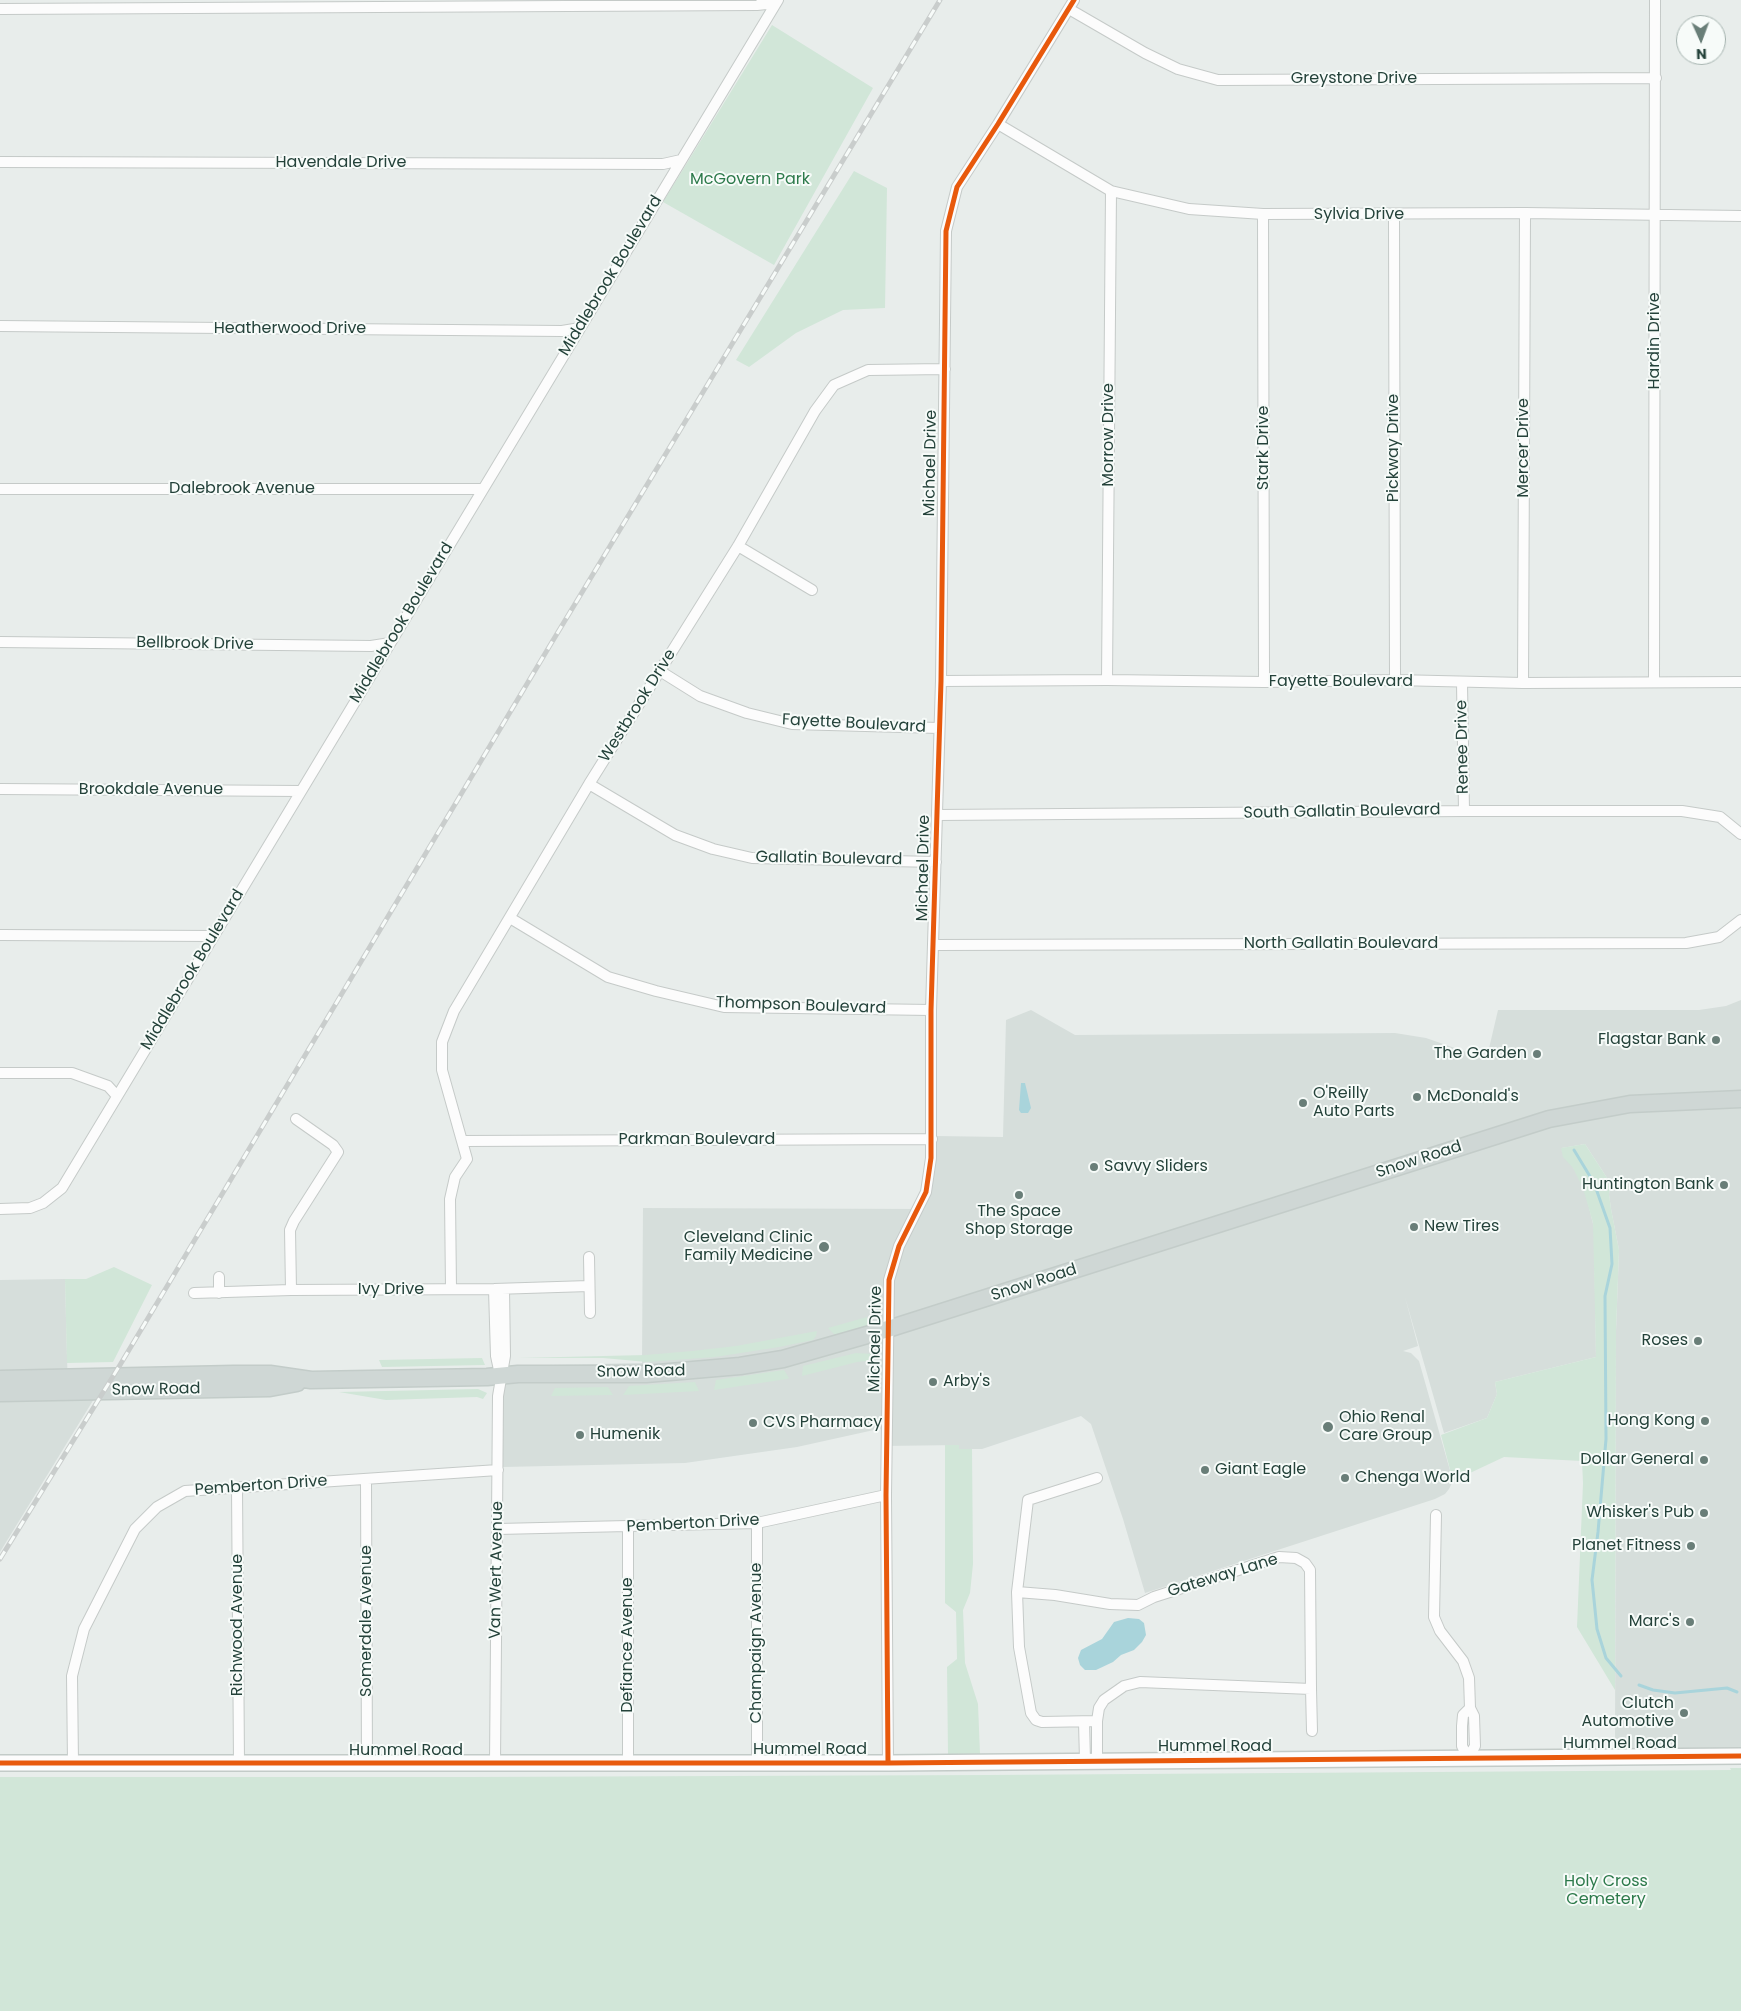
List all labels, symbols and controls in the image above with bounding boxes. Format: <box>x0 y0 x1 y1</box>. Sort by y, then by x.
north arrow <box>1676 15 1726 65</box>
text: N <box>1696 44 1707 64</box>
street label: Greystone Drive <box>1291 69 1417 89</box>
street label: Havendale Drive <box>276 153 406 173</box>
park label: McGovern Park <box>690 170 810 190</box>
street label: Middlebrook Boulevard <box>555 192 667 360</box>
street label: Sylvia Drive <box>1314 205 1404 225</box>
street label: Hardin Drive <box>1645 292 1665 390</box>
street label: Heatherwood Drive <box>214 319 366 339</box>
street label: Morrow Drive <box>1099 383 1119 487</box>
street label: Pickway Drive <box>1384 394 1404 502</box>
street label: Mercer Drive <box>1514 398 1534 498</box>
street label: Stark Drive <box>1254 406 1274 490</box>
street label: Michael Drive <box>920 409 942 517</box>
street label: Dalebrook Avenue <box>169 479 315 499</box>
street label: Middlebrook Boulevard <box>346 539 458 707</box>
street label: Bellbrook Drive <box>136 633 254 655</box>
street label: Westbrook Drive <box>596 646 680 766</box>
street label: Fayette Boulevard <box>1269 672 1413 692</box>
street label: Renee Drive <box>1453 700 1473 794</box>
street label: Fayette Boulevard <box>781 711 927 737</box>
street label: Brookdale Avenue <box>79 780 223 800</box>
street label: South Gallatin Boulevard <box>1243 801 1441 823</box>
street label: Michael Drive <box>913 814 935 922</box>
street label: Gallatin Boulevard <box>755 848 903 870</box>
street label: Middlebrook Boulevard <box>137 886 249 1054</box>
street label: North Gallatin Boulevard <box>1244 934 1438 954</box>
street label: Thompson Boulevard <box>716 993 886 1019</box>
place label: Flagstar Bank <box>1598 1030 1706 1050</box>
marker: Flagstar Bank <box>1710 1034 1722 1046</box>
place label: The Garden <box>1434 1044 1527 1064</box>
marker: The Garden <box>1531 1048 1543 1060</box>
place label: O'Reilly Auto Parts <box>1313 1084 1395 1122</box>
place label: McDonald's <box>1427 1087 1519 1107</box>
marker: McDonald's <box>1411 1091 1423 1103</box>
marker: O'Reilly Auto Parts <box>1297 1097 1309 1109</box>
street label: Parkman Boulevard <box>619 1130 775 1150</box>
street label: Snow Road <box>1374 1137 1464 1183</box>
place label: Savvy Sliders <box>1104 1157 1208 1177</box>
marker: Savvy Sliders <box>1088 1161 1100 1173</box>
place label: Huntington Bank <box>1582 1175 1714 1195</box>
marker: Huntington Bank <box>1718 1179 1730 1191</box>
marker: The Space Shop Storage <box>1013 1189 1025 1201</box>
place label: The Space Shop Storage <box>965 1202 1073 1240</box>
place label: New Tires <box>1424 1217 1499 1237</box>
marker: New Tires <box>1408 1221 1420 1233</box>
place label: Cleveland Clinic Family Medicine <box>684 1228 813 1266</box>
marker: Cleveland Clinic Family Medicine <box>817 1240 831 1254</box>
street label: Snow Road <box>989 1260 1079 1306</box>
street label: Ivy Drive <box>358 1280 424 1300</box>
street label: Michael Drive <box>865 1285 887 1393</box>
place label: Roses <box>1641 1331 1688 1351</box>
marker: Roses <box>1692 1335 1704 1347</box>
street label: Snow Road <box>596 1362 686 1382</box>
place label: Arby's <box>943 1372 990 1392</box>
marker: Arby's <box>927 1376 939 1388</box>
street label: Snow Road <box>111 1380 201 1400</box>
place label: Ohio Renal Care Group <box>1339 1408 1432 1446</box>
place label: Hong Kong <box>1607 1411 1695 1431</box>
place label: CVS Pharmacy <box>763 1413 882 1433</box>
marker: Hong Kong <box>1699 1415 1711 1427</box>
marker: CVS Pharmacy <box>747 1417 759 1429</box>
marker: Ohio Renal Care Group <box>1321 1420 1335 1434</box>
place label: Humenik <box>590 1425 660 1445</box>
marker: Humenik <box>574 1429 586 1441</box>
place label: Dollar General <box>1580 1450 1694 1470</box>
marker: Dollar General <box>1698 1454 1710 1466</box>
place label: Giant Eagle <box>1215 1460 1306 1480</box>
marker: Giant Eagle <box>1199 1464 1211 1476</box>
place label: Chenga World <box>1355 1468 1470 1488</box>
street label: Pemberton Drive <box>194 1472 328 1500</box>
marker: Chenga World <box>1339 1472 1351 1484</box>
street label: Van Wert Avenue <box>486 1501 508 1639</box>
place label: Whisker's Pub <box>1586 1503 1694 1523</box>
marker: Whisker's Pub <box>1698 1507 1710 1519</box>
street label: Pemberton Drive <box>626 1511 760 1537</box>
place label: Planet Fitness <box>1572 1536 1681 1556</box>
marker: Planet Fitness <box>1685 1540 1697 1552</box>
street label: Somerdale Avenue <box>357 1545 377 1697</box>
street label: Gateway Lane <box>1166 1550 1280 1602</box>
street label: Richwood Avenue <box>228 1554 248 1696</box>
street label: Champaign Avenue <box>747 1563 767 1723</box>
street label: Defiance Avenue <box>618 1577 638 1713</box>
place label: Marc's <box>1629 1612 1680 1632</box>
marker: Marc's <box>1684 1616 1696 1628</box>
place label: Clutch Automotive <box>1582 1694 1674 1732</box>
marker: Clutch Automotive <box>1678 1707 1690 1719</box>
street label: Hummel Road <box>1563 1734 1677 1754</box>
street label: Hummel Road <box>1158 1737 1272 1757</box>
street label: Hummel Road <box>753 1740 867 1760</box>
street label: Hummel Road <box>349 1741 463 1761</box>
park label: Holy Cross Cemetery <box>1564 1872 1648 1910</box>

